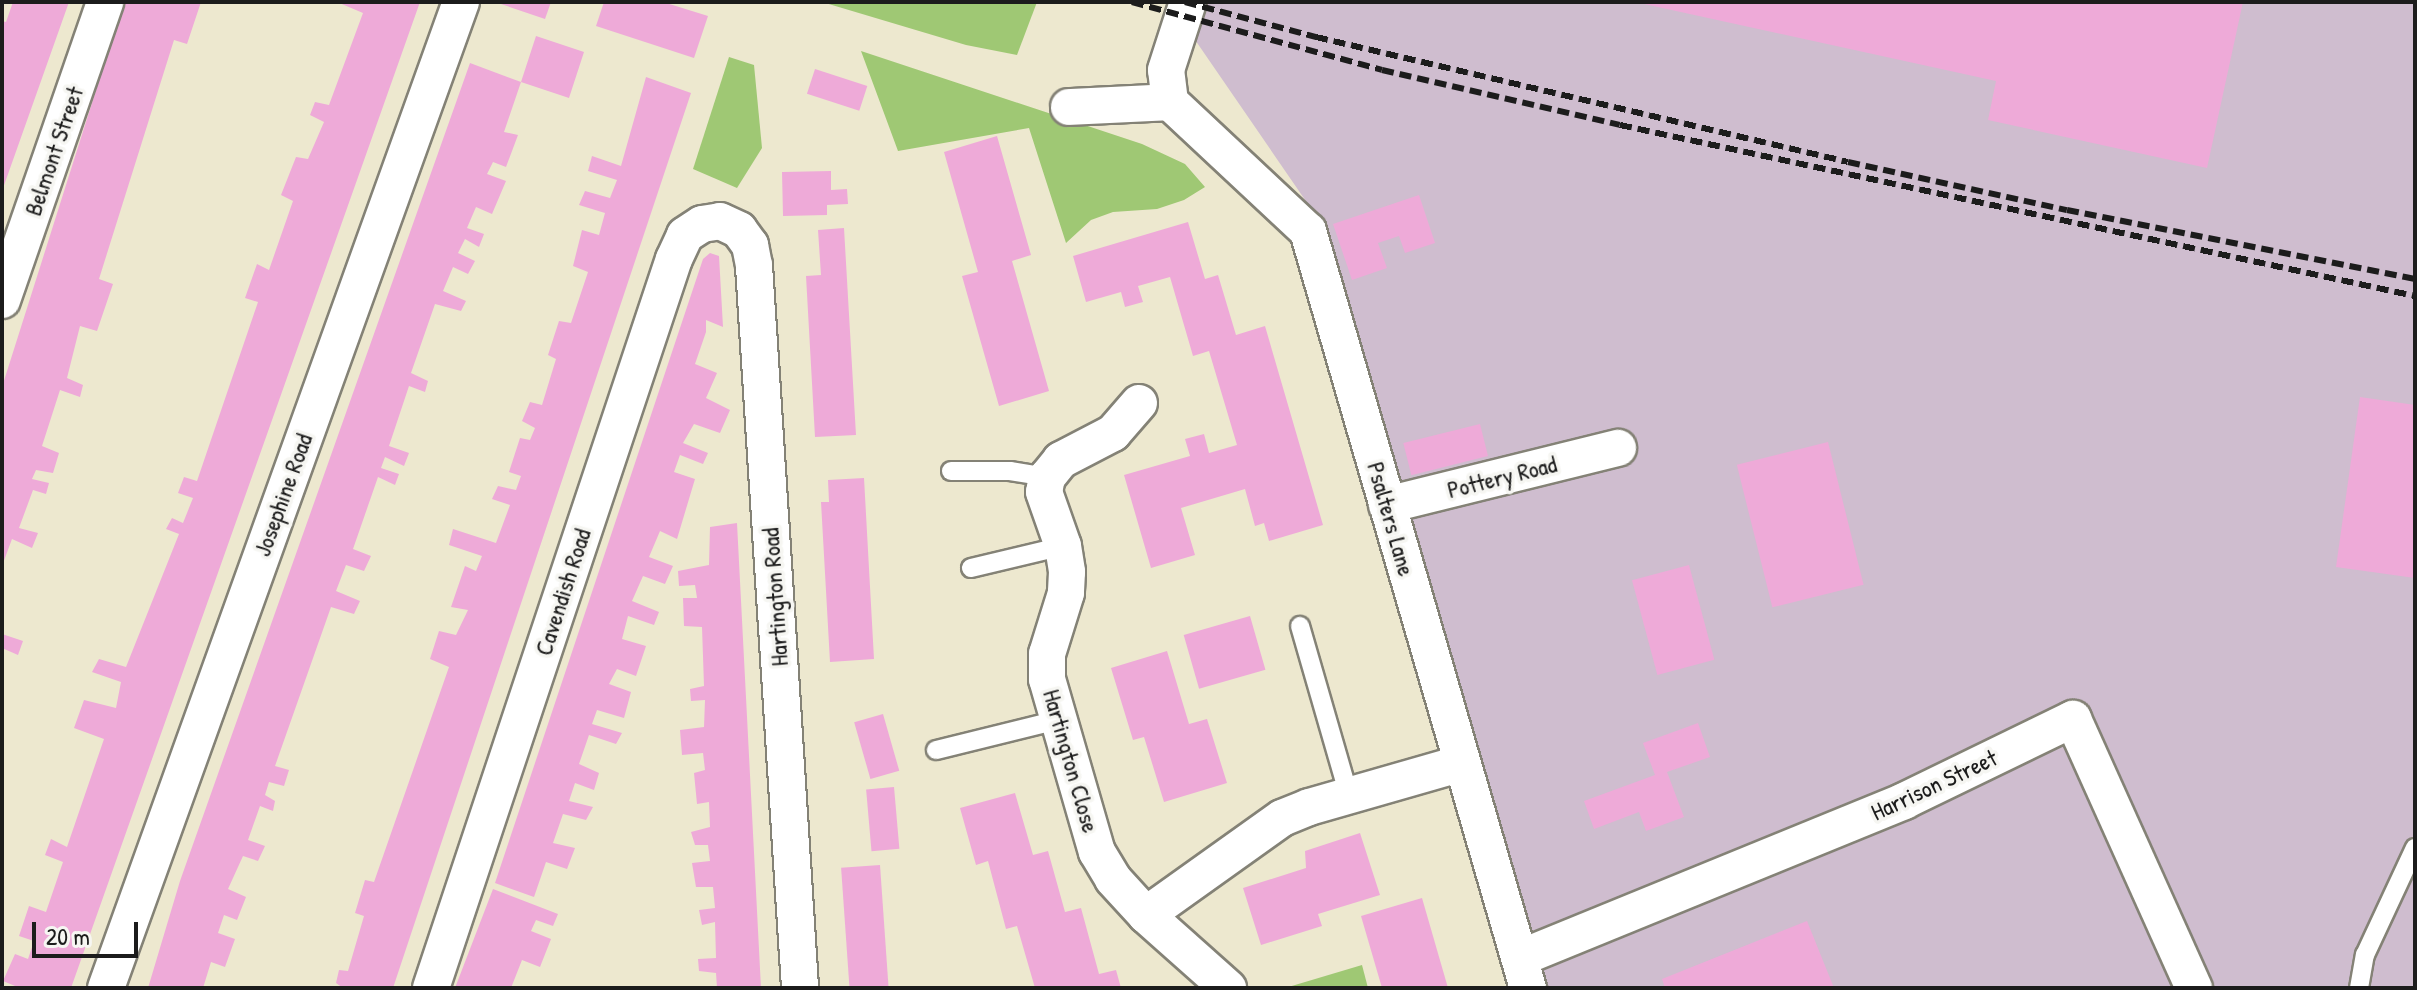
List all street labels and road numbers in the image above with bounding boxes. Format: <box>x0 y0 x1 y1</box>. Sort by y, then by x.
street label: Belmont Street <box>18 83 90 219</box>
street label: Josephine Road <box>248 430 318 560</box>
street label: Pottery Road <box>1444 450 1560 504</box>
street label: Psalters Lane <box>1361 459 1421 579</box>
street label: Cavendish Road <box>529 525 597 659</box>
street label: Hartington Road <box>756 527 794 667</box>
street label: Hartington Close <box>1037 686 1105 836</box>
street label: Harrison Street <box>1866 743 2002 827</box>

